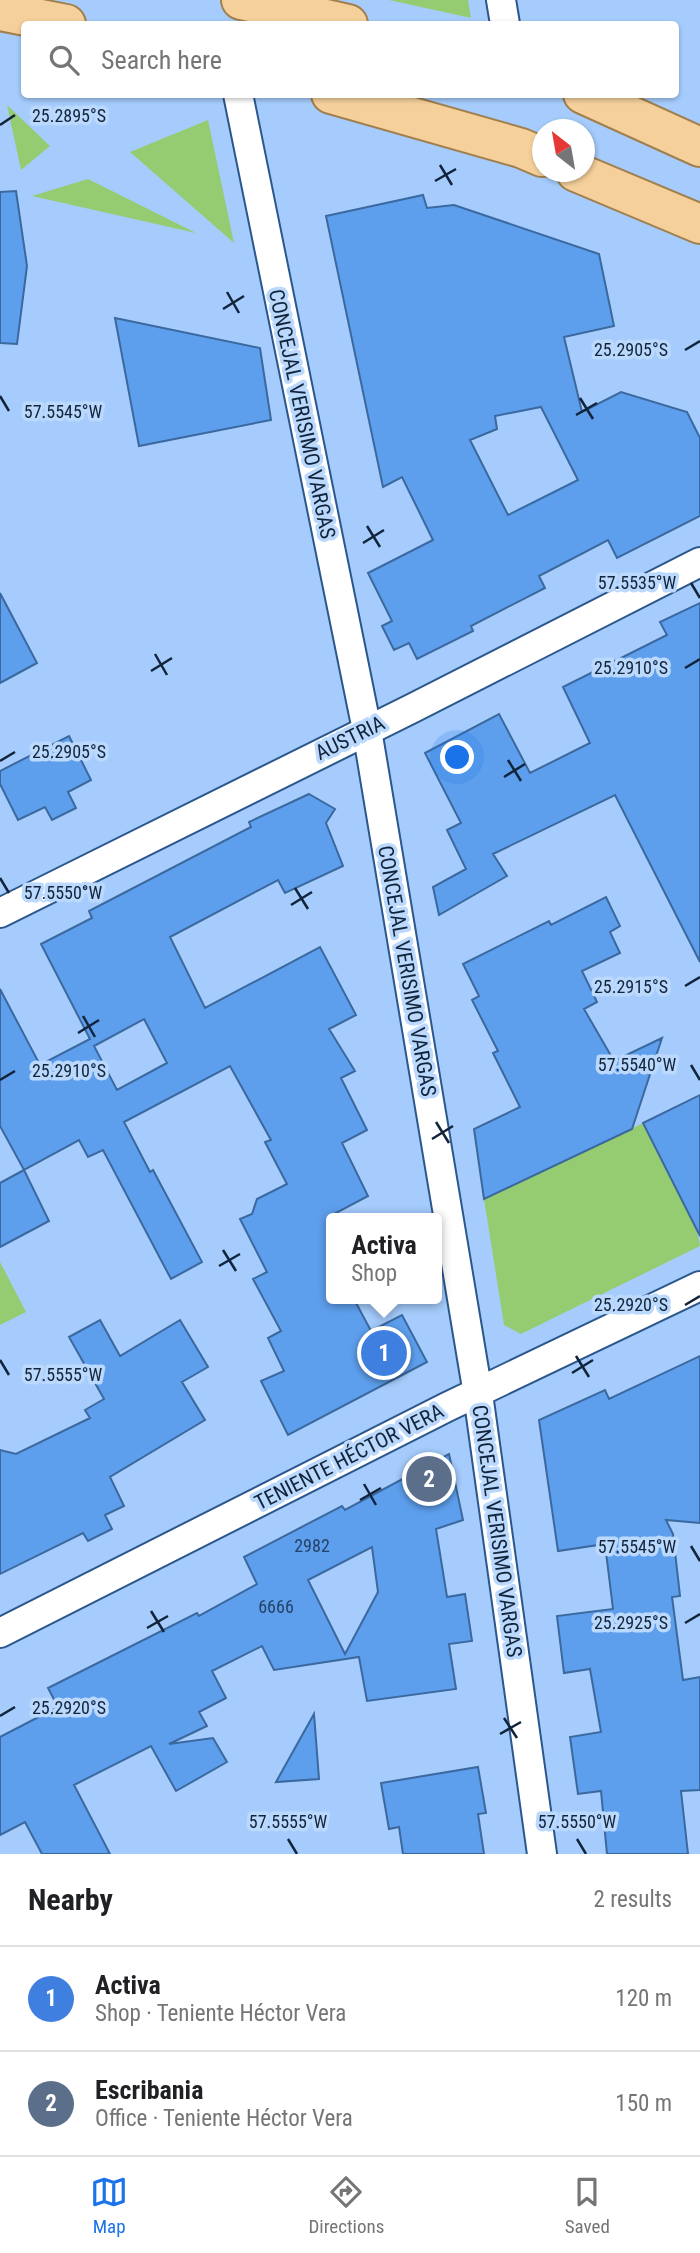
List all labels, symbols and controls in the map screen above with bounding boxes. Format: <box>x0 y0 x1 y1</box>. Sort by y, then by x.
search box <box>21 21 679 98</box>
icon: search <box>45 41 83 79</box>
text: Search here <box>101 45 222 75</box>
text: 25.2895°S <box>32 105 106 126</box>
north arrow <box>532 119 595 182</box>
street label: CONCEJAL VERISIMO VARGAS <box>264 287 340 541</box>
text: 25.2905°S <box>594 339 668 360</box>
text: 57.5545°W <box>24 401 103 422</box>
text: 57.5535°W <box>598 572 677 593</box>
text: 25.2910°S <box>594 657 668 678</box>
street label: AUSTRIA <box>311 711 389 765</box>
your location <box>440 740 474 774</box>
text: 25.2905°S <box>32 741 106 762</box>
street label: CONCEJAL VERISIMO VARGAS <box>373 844 441 1098</box>
text: 57.5550°W <box>24 882 103 903</box>
text: 25.2915°S <box>594 976 668 997</box>
text: 57.5540°W <box>598 1054 677 1075</box>
text: 25.2910°S <box>32 1060 106 1081</box>
popup <box>326 1213 442 1304</box>
text: Activa <box>351 1230 417 1260</box>
text: Shop <box>351 1260 397 1287</box>
text: 25.2920°S <box>594 1294 668 1315</box>
pin: 1 <box>361 1327 407 1379</box>
text: 57.5555°W <box>24 1364 103 1385</box>
street label: TENIENTE HÉCTOR VERA <box>251 1399 447 1515</box>
street label: CONCEJAL VERISIMO VARGAS <box>467 1403 527 1659</box>
pin: 2 <box>406 1453 452 1505</box>
house number: 2982 <box>294 1535 330 1556</box>
text: 57.5545°W <box>598 1536 677 1557</box>
house number: 6666 <box>258 1596 294 1617</box>
text: 25.2925°S <box>594 1612 668 1633</box>
text: 25.2920°S <box>32 1697 106 1718</box>
text: 57.5555°W <box>249 1811 328 1832</box>
text: 57.5550°W <box>538 1811 617 1832</box>
text: Nearby <box>28 1882 113 1917</box>
text: 2 results <box>594 1886 672 1913</box>
text: Activa <box>95 1970 161 2000</box>
text: 1 <box>45 1985 57 2012</box>
text: 120 m <box>615 1985 672 2012</box>
text: Shop · Teniente Héctor Vera <box>95 2000 346 2027</box>
text: Escribania <box>95 2075 203 2105</box>
text: 2 <box>45 2090 57 2117</box>
text: 150 m <box>615 2090 672 2117</box>
text: Office · Teniente Héctor Vera <box>95 2105 353 2132</box>
tab: Map <box>90 2173 128 2238</box>
tab: Directions <box>308 2173 384 2238</box>
tab: Saved <box>565 2173 610 2238</box>

